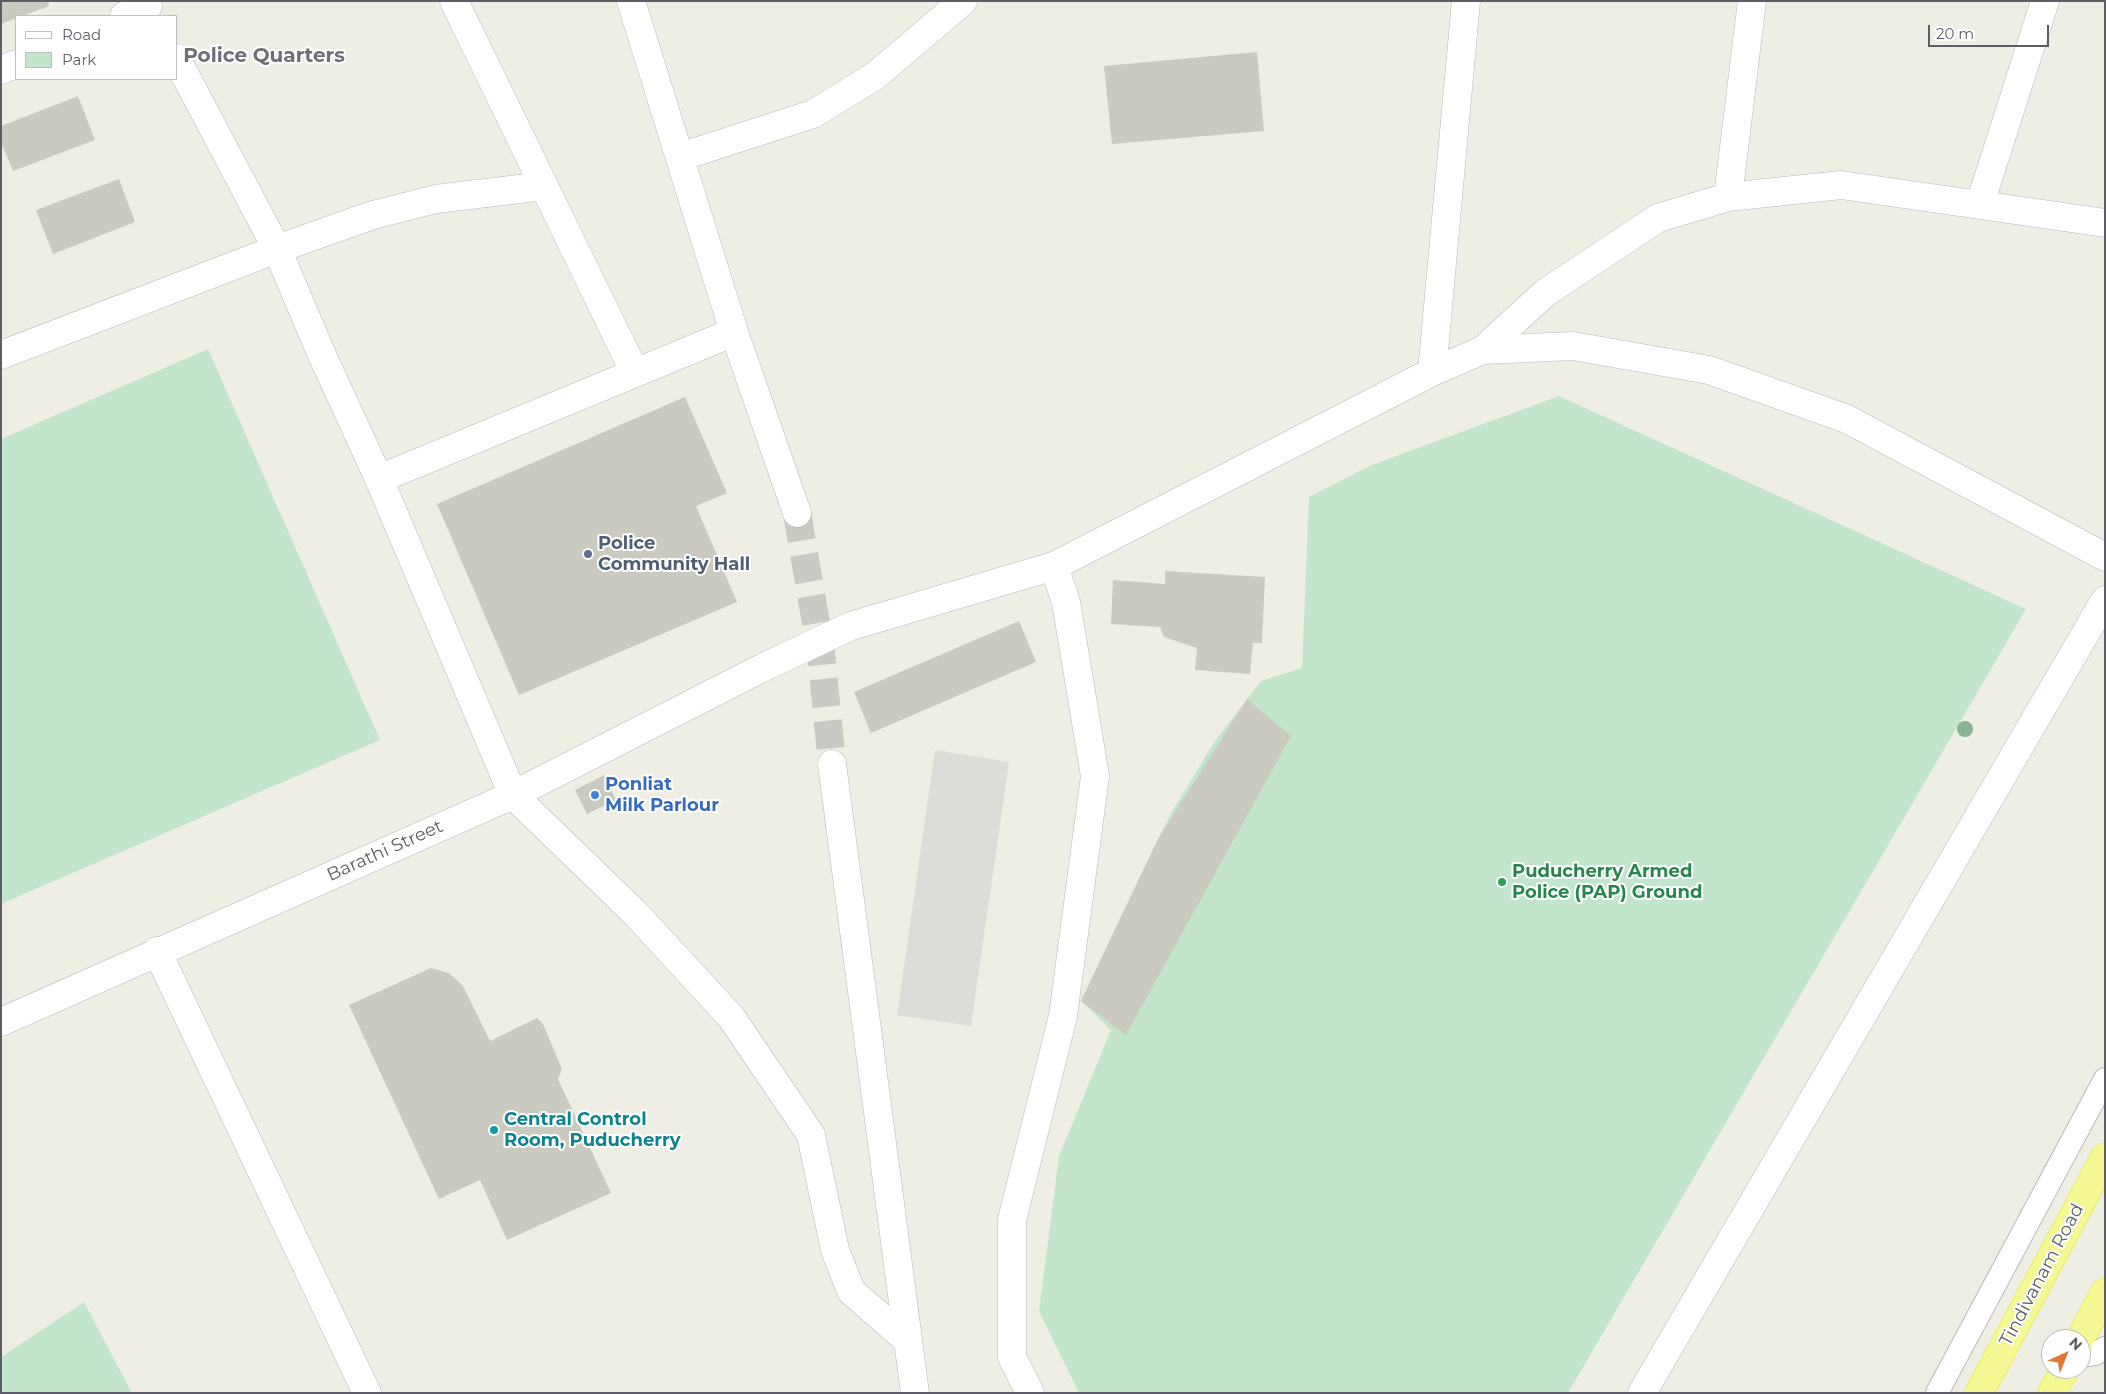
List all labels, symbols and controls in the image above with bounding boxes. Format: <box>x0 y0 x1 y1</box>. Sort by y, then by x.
legend <box>15 15 178 80</box>
scale bar <box>1931 15 2052 47</box>
text: 20 m <box>1936 24 1974 43</box>
text: Road <box>62 25 101 44</box>
district label: Police Quarters <box>183 44 345 68</box>
text: Park <box>62 50 96 69</box>
place label: Police Community Hall <box>598 533 750 576</box>
marker: Police Community Hall <box>582 548 594 560</box>
place label: Ponliat Milk Parlour <box>605 774 719 816</box>
marker: Ponliat Milk Parlour <box>589 789 601 801</box>
street label: Barathi Street <box>324 816 446 886</box>
place label: Puducherry Armed Police (PAP) Ground <box>1512 861 1702 904</box>
marker: Puducherry Armed Police (PAP) Ground <box>1496 876 1508 888</box>
place label: Central Control Room, Puducherry <box>504 1109 681 1152</box>
marker: Central Control Room, Puducherry <box>488 1124 500 1136</box>
street label: Tindivanam Road <box>1995 1200 2089 1350</box>
north arrow <box>2041 1329 2091 1379</box>
text: N <box>2065 1334 2086 1354</box>

